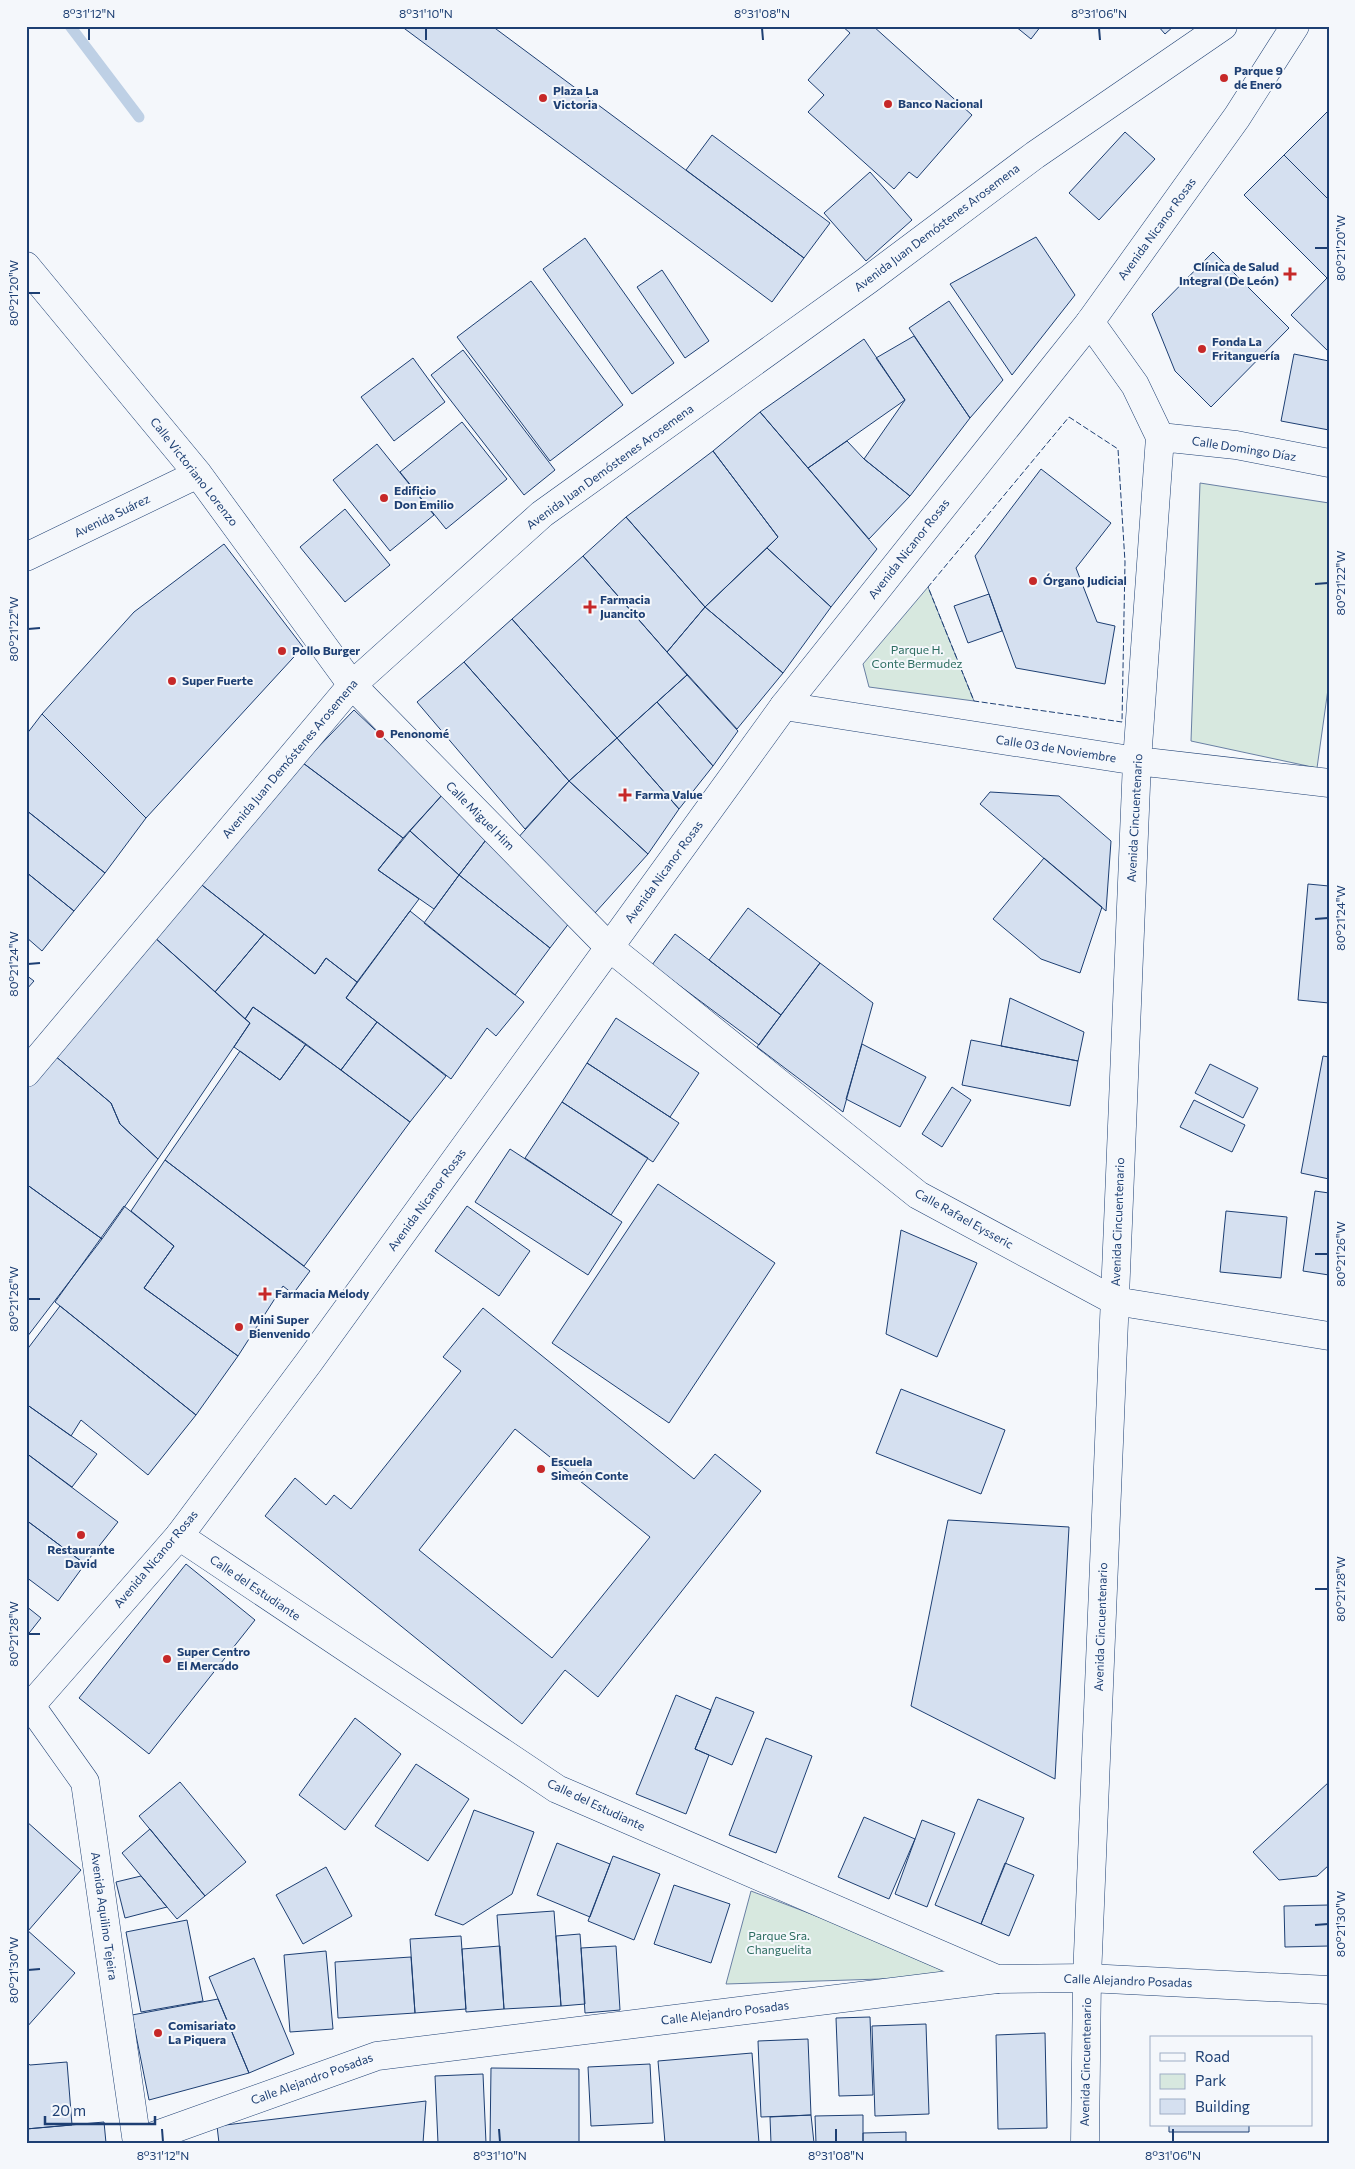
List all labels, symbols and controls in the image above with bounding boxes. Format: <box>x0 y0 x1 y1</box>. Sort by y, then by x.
text: 8°31'12"N <box>63 6 115 20</box>
text: 8°31'10"N <box>399 6 453 20</box>
text: 8°31'08"N <box>734 6 790 20</box>
text: 8°31'06"N <box>1071 6 1127 20</box>
place label: Parque 9 de Enero <box>1234 63 1283 91</box>
marker: Parque 9 de Enero <box>1218 72 1230 84</box>
place label: Plaza La Victoria <box>553 83 598 111</box>
marker: Plaza La Victoria <box>537 92 549 104</box>
place label: Banco Nacional <box>898 96 983 110</box>
marker: Banco Nacional <box>882 98 894 110</box>
street label: Avenida Juan Demóstenes Arosemena <box>851 160 1022 295</box>
street label: Avenida Nicanor Rosas <box>1114 175 1198 282</box>
text: 80°21'20"W <box>1333 215 1347 281</box>
place label: Clínica de Salud Integral (De León) <box>1179 259 1279 287</box>
text: 80°21'20"W <box>6 260 20 326</box>
marker: Clínica de Salud Integral (De León) <box>1283 267 1297 281</box>
place label: Fonda La Fritanguería <box>1212 334 1280 362</box>
marker: Fonda La Fritanguería <box>1196 343 1208 355</box>
street label: Avenida Juan Demóstenes Arosemena <box>523 401 696 532</box>
street label: Calle Victoriano Lorenzo <box>148 414 242 528</box>
street label: Calle Domingo Díaz <box>1191 433 1297 463</box>
place label: Edificio Don Emilio <box>394 483 454 511</box>
street label: Avenida Suárez <box>71 491 152 539</box>
marker: Edificio Don Emilio <box>378 492 390 504</box>
street label: Avenida Nicanor Rosas <box>865 496 952 601</box>
text: 80°21'22"W <box>1333 551 1347 615</box>
place label: Órgano Judicial <box>1043 573 1127 588</box>
marker: Órgano Judicial <box>1027 575 1039 587</box>
place label: Farmacia Juancito <box>600 592 650 621</box>
text: 80°21'22"W <box>6 597 20 661</box>
marker: Farmacia Juancito <box>584 601 596 613</box>
park label: Parque H. Conte Bermudez <box>872 642 963 670</box>
place label: Pollo Burger <box>292 643 360 657</box>
marker: Pollo Burger <box>276 645 288 657</box>
place label: Super Fuerte <box>182 673 253 687</box>
marker: Super Fuerte <box>166 675 178 687</box>
street label: Avenida Juan Demóstenes Arosemena <box>219 676 361 841</box>
place label: Penonomé <box>390 726 449 740</box>
marker: Penonomé <box>374 728 386 740</box>
street label: Calle 03 de Noviembre <box>995 732 1117 764</box>
street label: Avenida Cincuentenario <box>1124 753 1144 883</box>
street label: Calle Miguel Him <box>444 778 518 852</box>
place label: Farma Value <box>635 787 703 801</box>
marker: Farma Value <box>619 789 631 801</box>
street label: Avenida Nicanor Rosas <box>621 818 705 925</box>
text: 80°21'24"W <box>1333 885 1347 951</box>
text: 80°21'24"W <box>6 931 20 997</box>
street label: Avenida Nicanor Rosas <box>384 1146 468 1253</box>
street label: Avenida Cincuentenario <box>1108 1157 1126 1287</box>
street label: Calle Rafael Eysseric <box>913 1185 1016 1251</box>
text: 80°21'26"W <box>1333 1221 1347 1287</box>
text: 80°21'26"W <box>6 1266 20 1332</box>
place label: Farmacia Melody <box>275 1286 370 1300</box>
marker: Farmacia Melody <box>259 1288 271 1300</box>
place label: Mini Super Bienvenido <box>249 1312 310 1340</box>
marker: Mini Super Bienvenido <box>233 1321 245 1333</box>
place label: Escuela Simeón Conte <box>551 1454 628 1482</box>
marker: Escuela Simeón Conte <box>535 1463 547 1475</box>
street label: Avenida Nicanor Rosas <box>110 1507 200 1610</box>
marker: Restaurante David <box>75 1529 87 1541</box>
place label: Restaurante David <box>47 1542 115 1570</box>
street label: Calle del Estudiante <box>208 1552 304 1623</box>
text: 80°21'28"W <box>1333 1556 1347 1622</box>
street label: Avenida Cincuentenario <box>1091 1562 1109 1692</box>
text: 80°21'28"W <box>6 1601 20 1667</box>
place label: Super Centro El Mercado <box>177 1644 250 1672</box>
marker: Super Centro El Mercado <box>161 1653 173 1665</box>
street label: Calle del Estudiante <box>545 1775 648 1833</box>
street label: Avenida Aquilino Tejeira <box>89 1851 121 1981</box>
text: 80°21'30"W <box>1333 1891 1347 1957</box>
park label: Parque Sra. Changuelita <box>746 1928 812 1956</box>
text: 80°21'30"W <box>6 1937 20 2003</box>
street label: Calle Alejandro Posadas <box>1063 1971 1193 1989</box>
street label: Calle Alejandro Posadas <box>660 1997 790 2027</box>
street label: Avenida Cincuentenario <box>1077 1997 1093 2127</box>
place label: Comisariato La Piquera <box>168 2018 236 2046</box>
marker: Comisariato La Piquera <box>152 2027 164 2039</box>
legend <box>1150 2036 1312 2126</box>
text: Road <box>1195 2047 1230 2065</box>
street label: Calle Alejandro Posadas <box>249 2049 375 2107</box>
text: Park <box>1195 2071 1226 2089</box>
scale bar <box>45 2094 155 2126</box>
text: Building <box>1195 2097 1250 2115</box>
text: 20 m <box>52 2101 86 2119</box>
text: 8°31'12"N <box>137 2148 189 2162</box>
text: 8°31'10"N <box>473 2148 527 2162</box>
text: 8°31'08"N <box>808 2148 864 2162</box>
text: 8°31'06"N <box>1145 2148 1201 2162</box>

